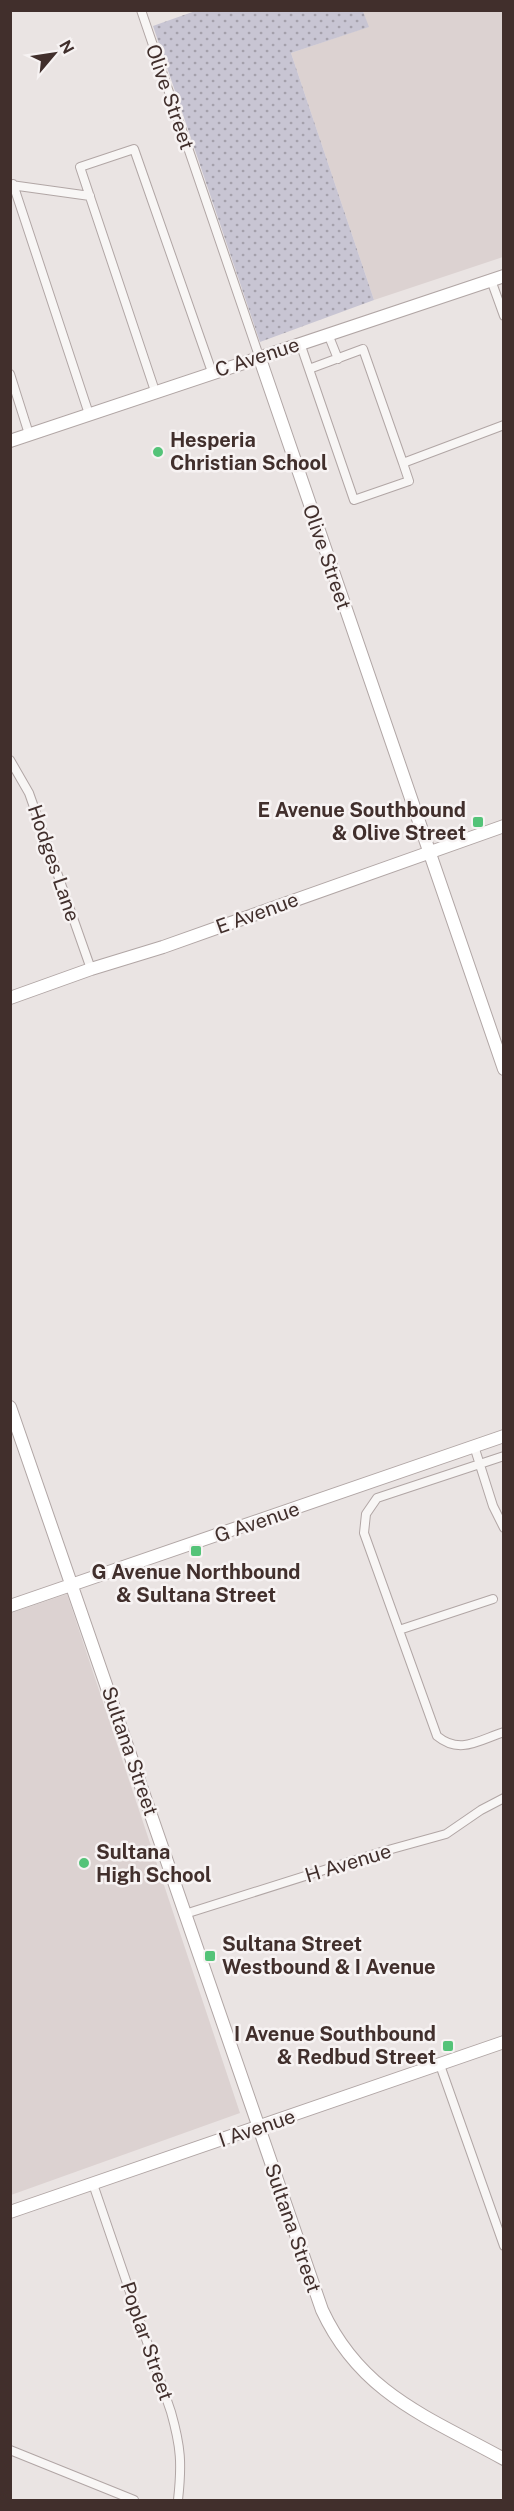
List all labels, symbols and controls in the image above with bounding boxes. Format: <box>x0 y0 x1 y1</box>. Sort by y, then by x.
north arrow <box>24 24 84 84</box>
text: N <box>55 37 78 57</box>
street label: Olive Street <box>141 41 199 153</box>
street label: C Avenue <box>212 332 302 382</box>
place label: Hesperia Christian School <box>170 428 328 475</box>
marker: Hesperia Christian School <box>151 445 165 459</box>
street label: Olive Street <box>298 501 356 613</box>
place label: E Avenue Southbound & Olive Street <box>257 798 466 845</box>
street label: Hodges Lane <box>23 801 85 925</box>
marker: E Avenue Southbound & Olive Street <box>471 815 485 829</box>
street label: E Avenue <box>213 887 301 939</box>
street label: G Avenue <box>211 1496 303 1548</box>
marker: G Avenue Northbound & Sultana Street <box>189 1544 203 1558</box>
place label: G Avenue Northbound & Sultana Street <box>92 1560 301 1607</box>
street label: Sultana Street <box>97 1683 163 1819</box>
street label: H Avenue <box>302 1839 394 1887</box>
place label: Sultana High School <box>96 1840 212 1887</box>
marker: Sultana High School <box>77 1856 91 1870</box>
place label: Sultana Street Westbound & I Avenue <box>222 1932 436 1979</box>
marker: Sultana Street Westbound & I Avenue <box>203 1949 217 1963</box>
place label: I Avenue Southbound & Redbud Street <box>234 2022 436 2069</box>
marker: I Avenue Southbound & Redbud Street <box>441 2039 455 2053</box>
street label: I Avenue <box>216 2104 298 2152</box>
street label: Sultana Street <box>260 2160 326 2296</box>
street label: Poplar Street <box>115 2279 179 2403</box>

